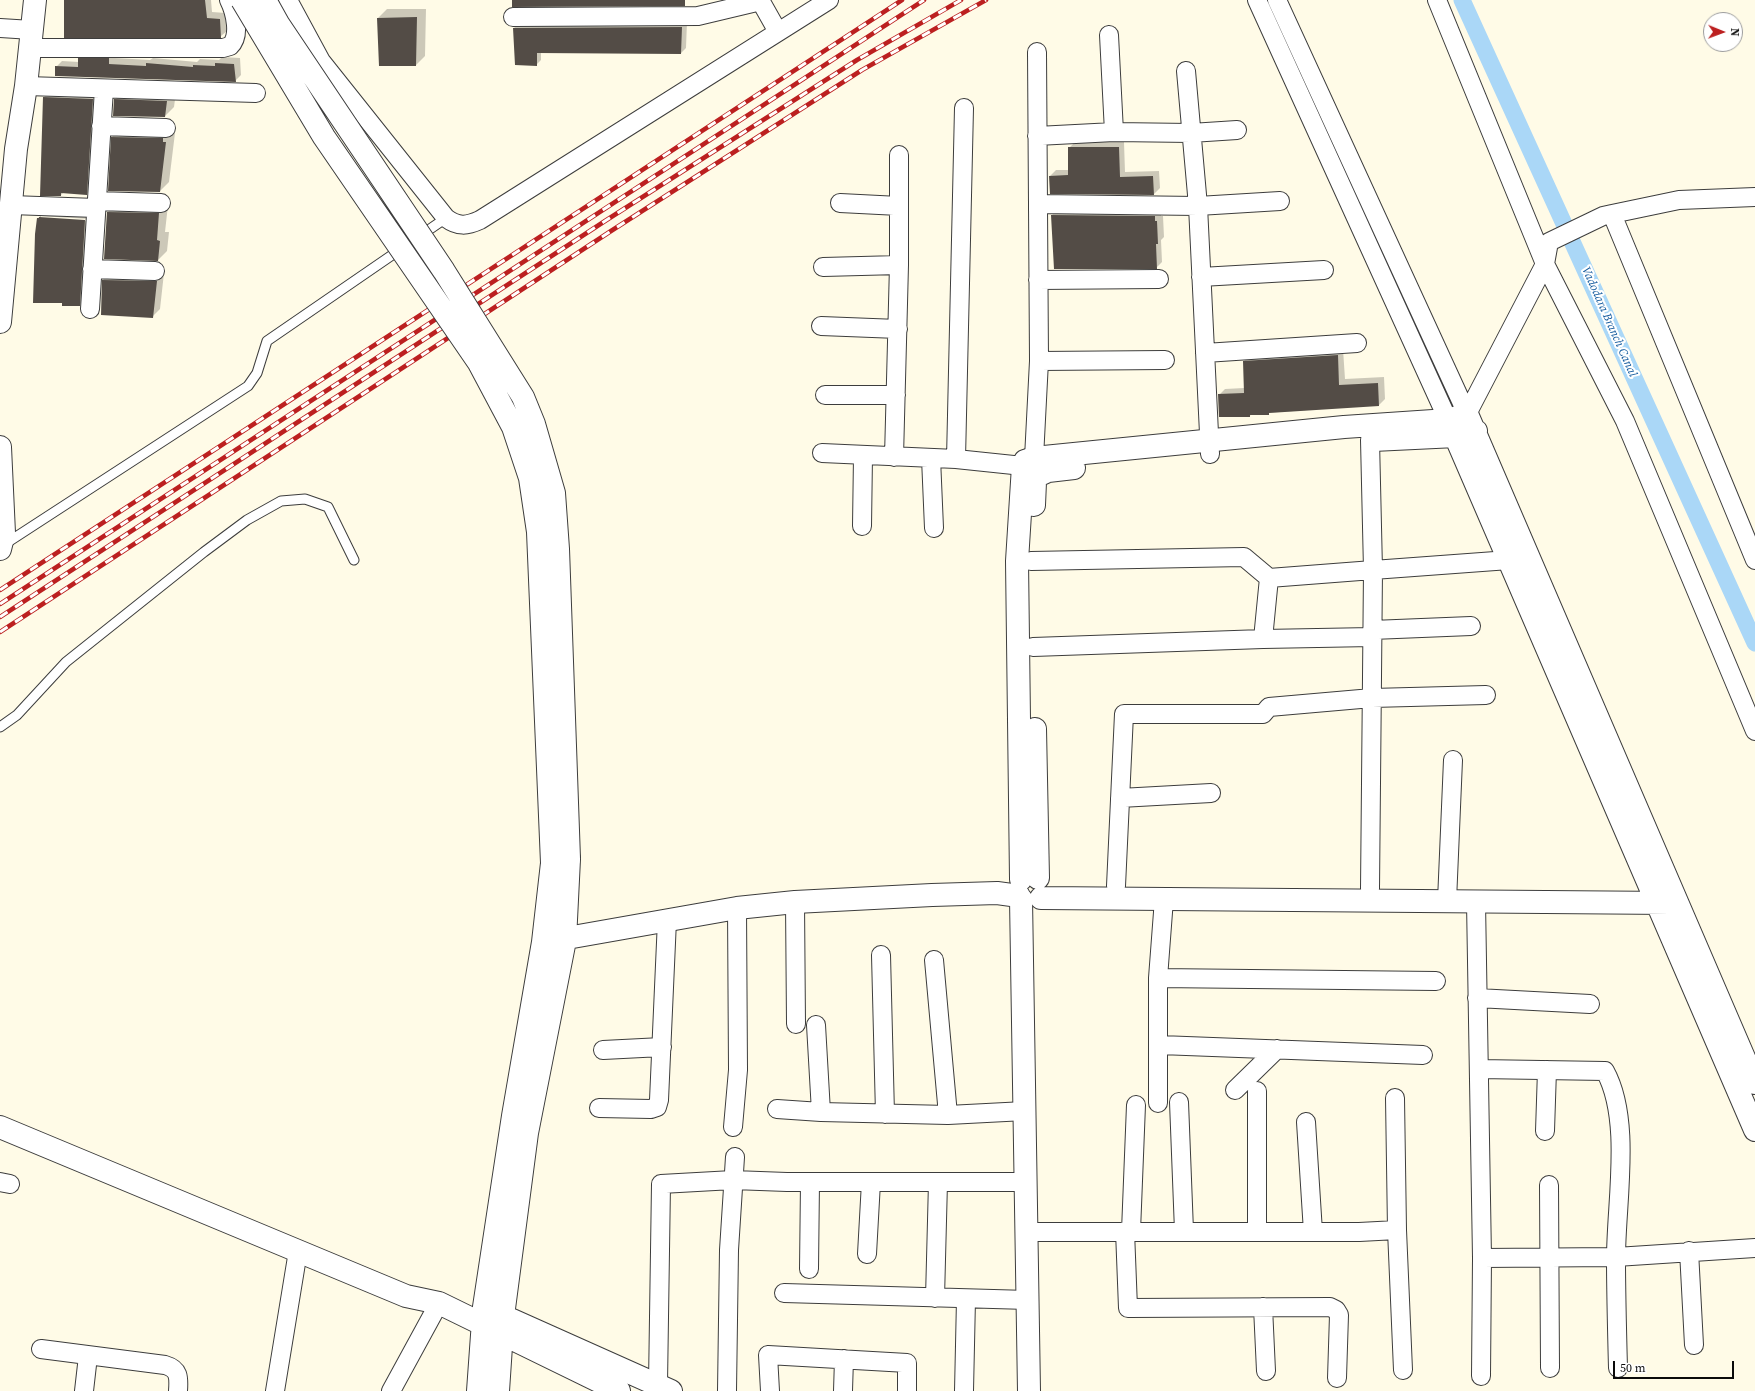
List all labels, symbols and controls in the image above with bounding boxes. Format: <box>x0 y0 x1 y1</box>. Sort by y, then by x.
north arrow <box>1703 12 1743 52</box>
text: N <box>1727 28 1742 36</box>
water label: Vadodara Branch Canal <box>1578 265 1640 379</box>
scale bar <box>1615 1353 1736 1379</box>
text: 50 m <box>1620 1360 1646 1376</box>

